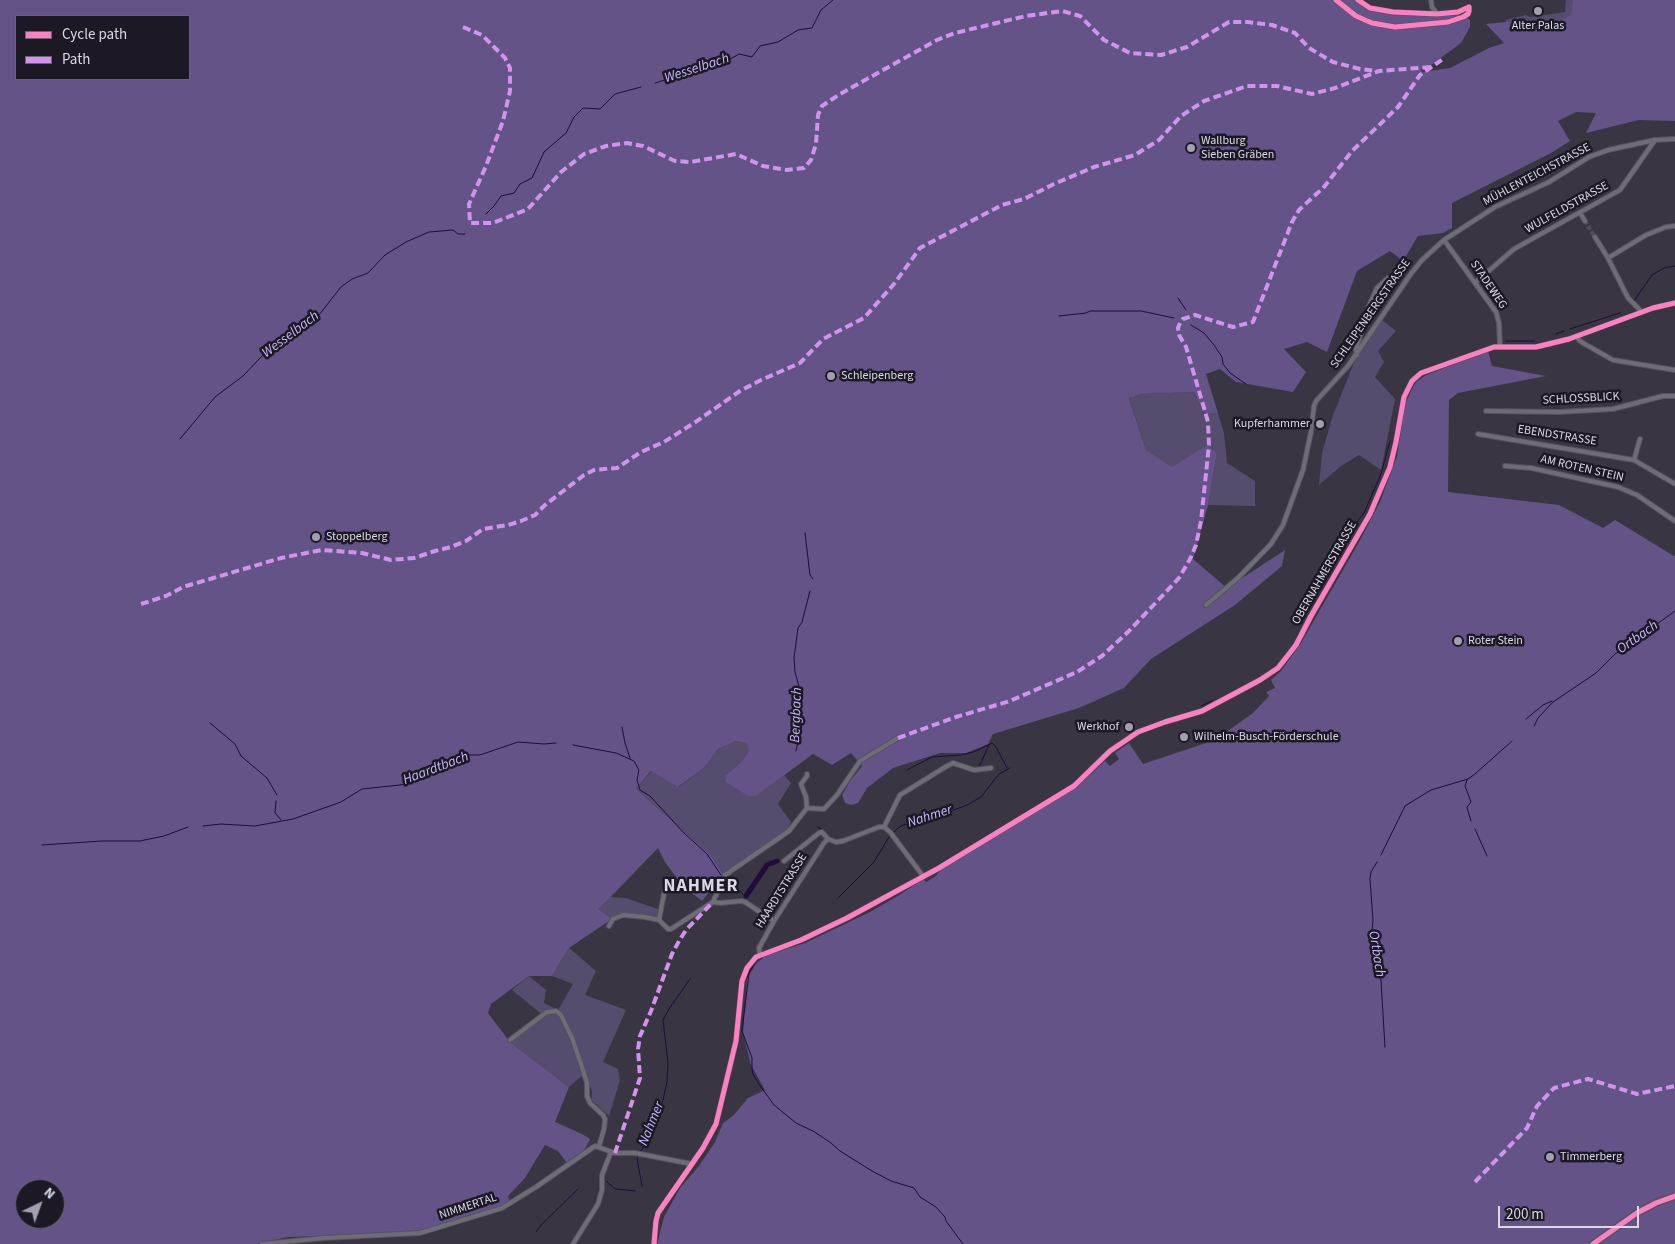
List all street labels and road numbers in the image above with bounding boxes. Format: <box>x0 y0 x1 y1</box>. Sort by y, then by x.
street label: MÜHLENTEICHSTRASSE <box>1481 141 1593 209</box>
street label: WULFELDSTRASSE <box>1523 179 1611 237</box>
street label: SCHLEIPENBERGSTRASSE <box>1328 257 1414 371</box>
street label: STADEWEG <box>1467 258 1509 312</box>
street label: SCHLOSSBLICK <box>1542 390 1620 408</box>
street label: EBENDSTRASSE <box>1517 423 1597 449</box>
street label: AM ROTEN STEIN <box>1539 452 1625 486</box>
street label: OBERNAHMERSTRASSE <box>1290 519 1360 627</box>
street label: HAARDTSTRASSE <box>753 851 811 931</box>
street label: NIMMERTAL <box>437 1191 499 1223</box>

